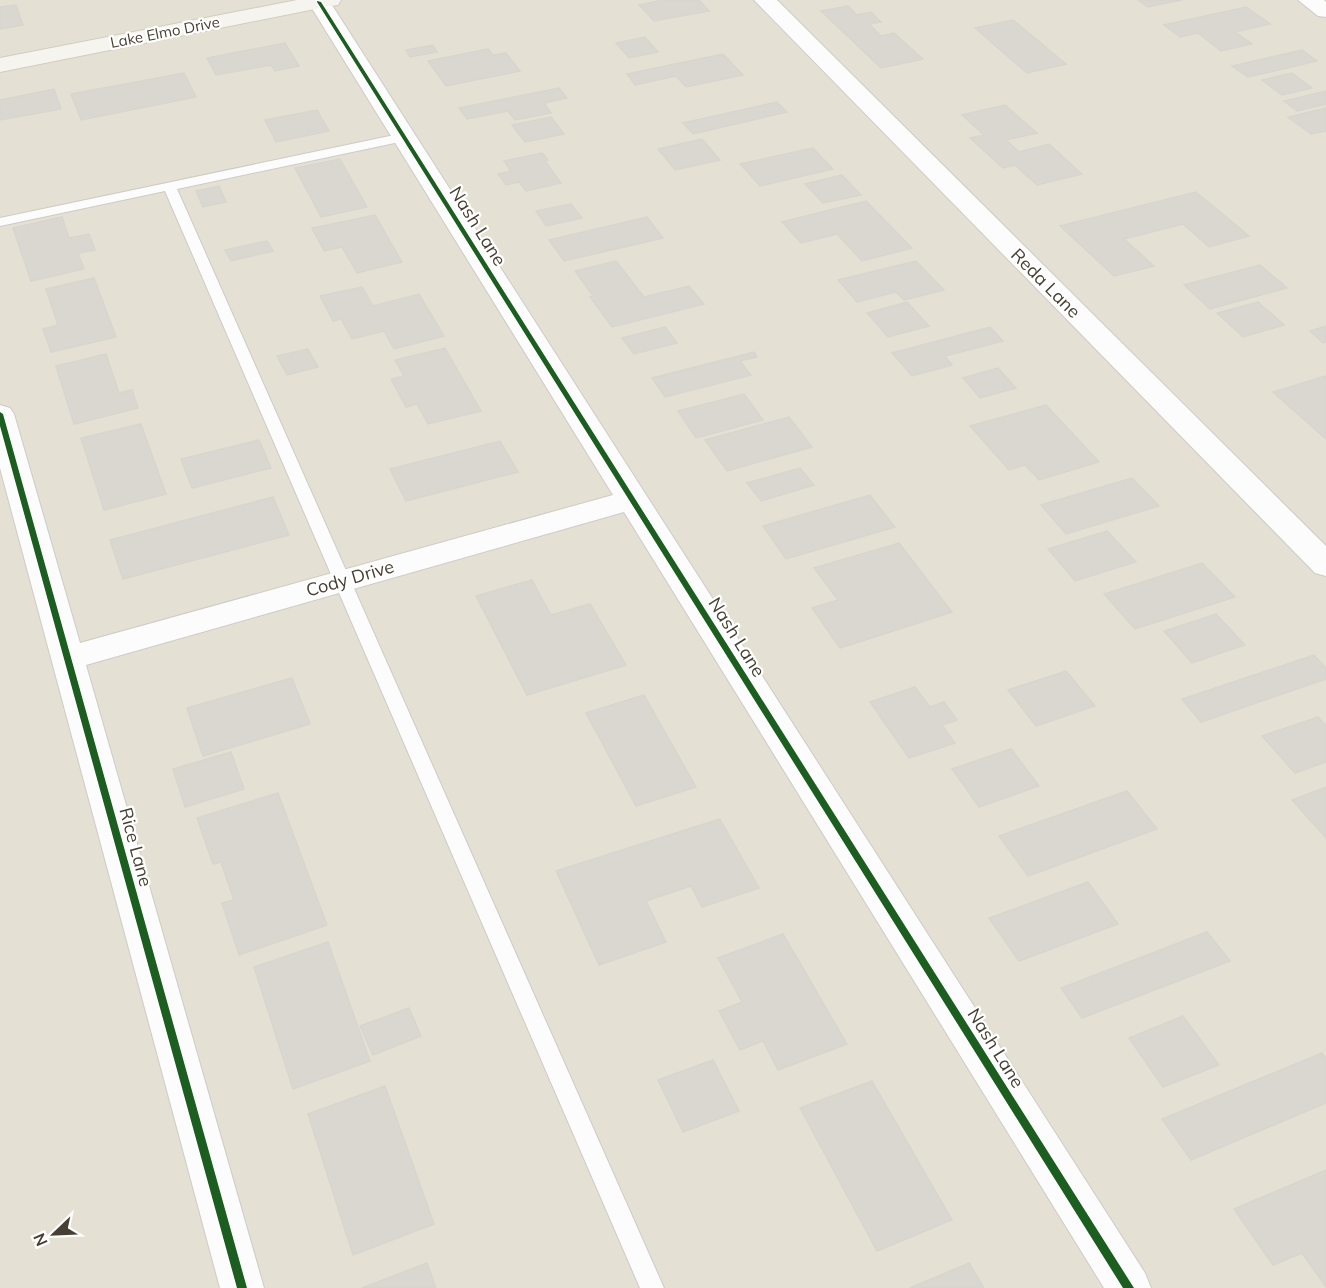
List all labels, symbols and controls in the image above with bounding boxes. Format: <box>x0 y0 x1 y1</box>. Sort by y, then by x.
street label: Lake Elmo Drive <box>109 12 221 52</box>
street label: Nash Lane <box>445 182 511 270</box>
street label: Reda Lane <box>1006 243 1086 323</box>
street label: Cody Drive <box>303 554 397 602</box>
street label: Nash Lane <box>704 593 770 681</box>
street label: Rice Lane <box>114 805 158 889</box>
street label: Nash Lane <box>963 1004 1029 1092</box>
north arrow <box>24 1204 84 1264</box>
text: N <box>29 1230 52 1249</box>

